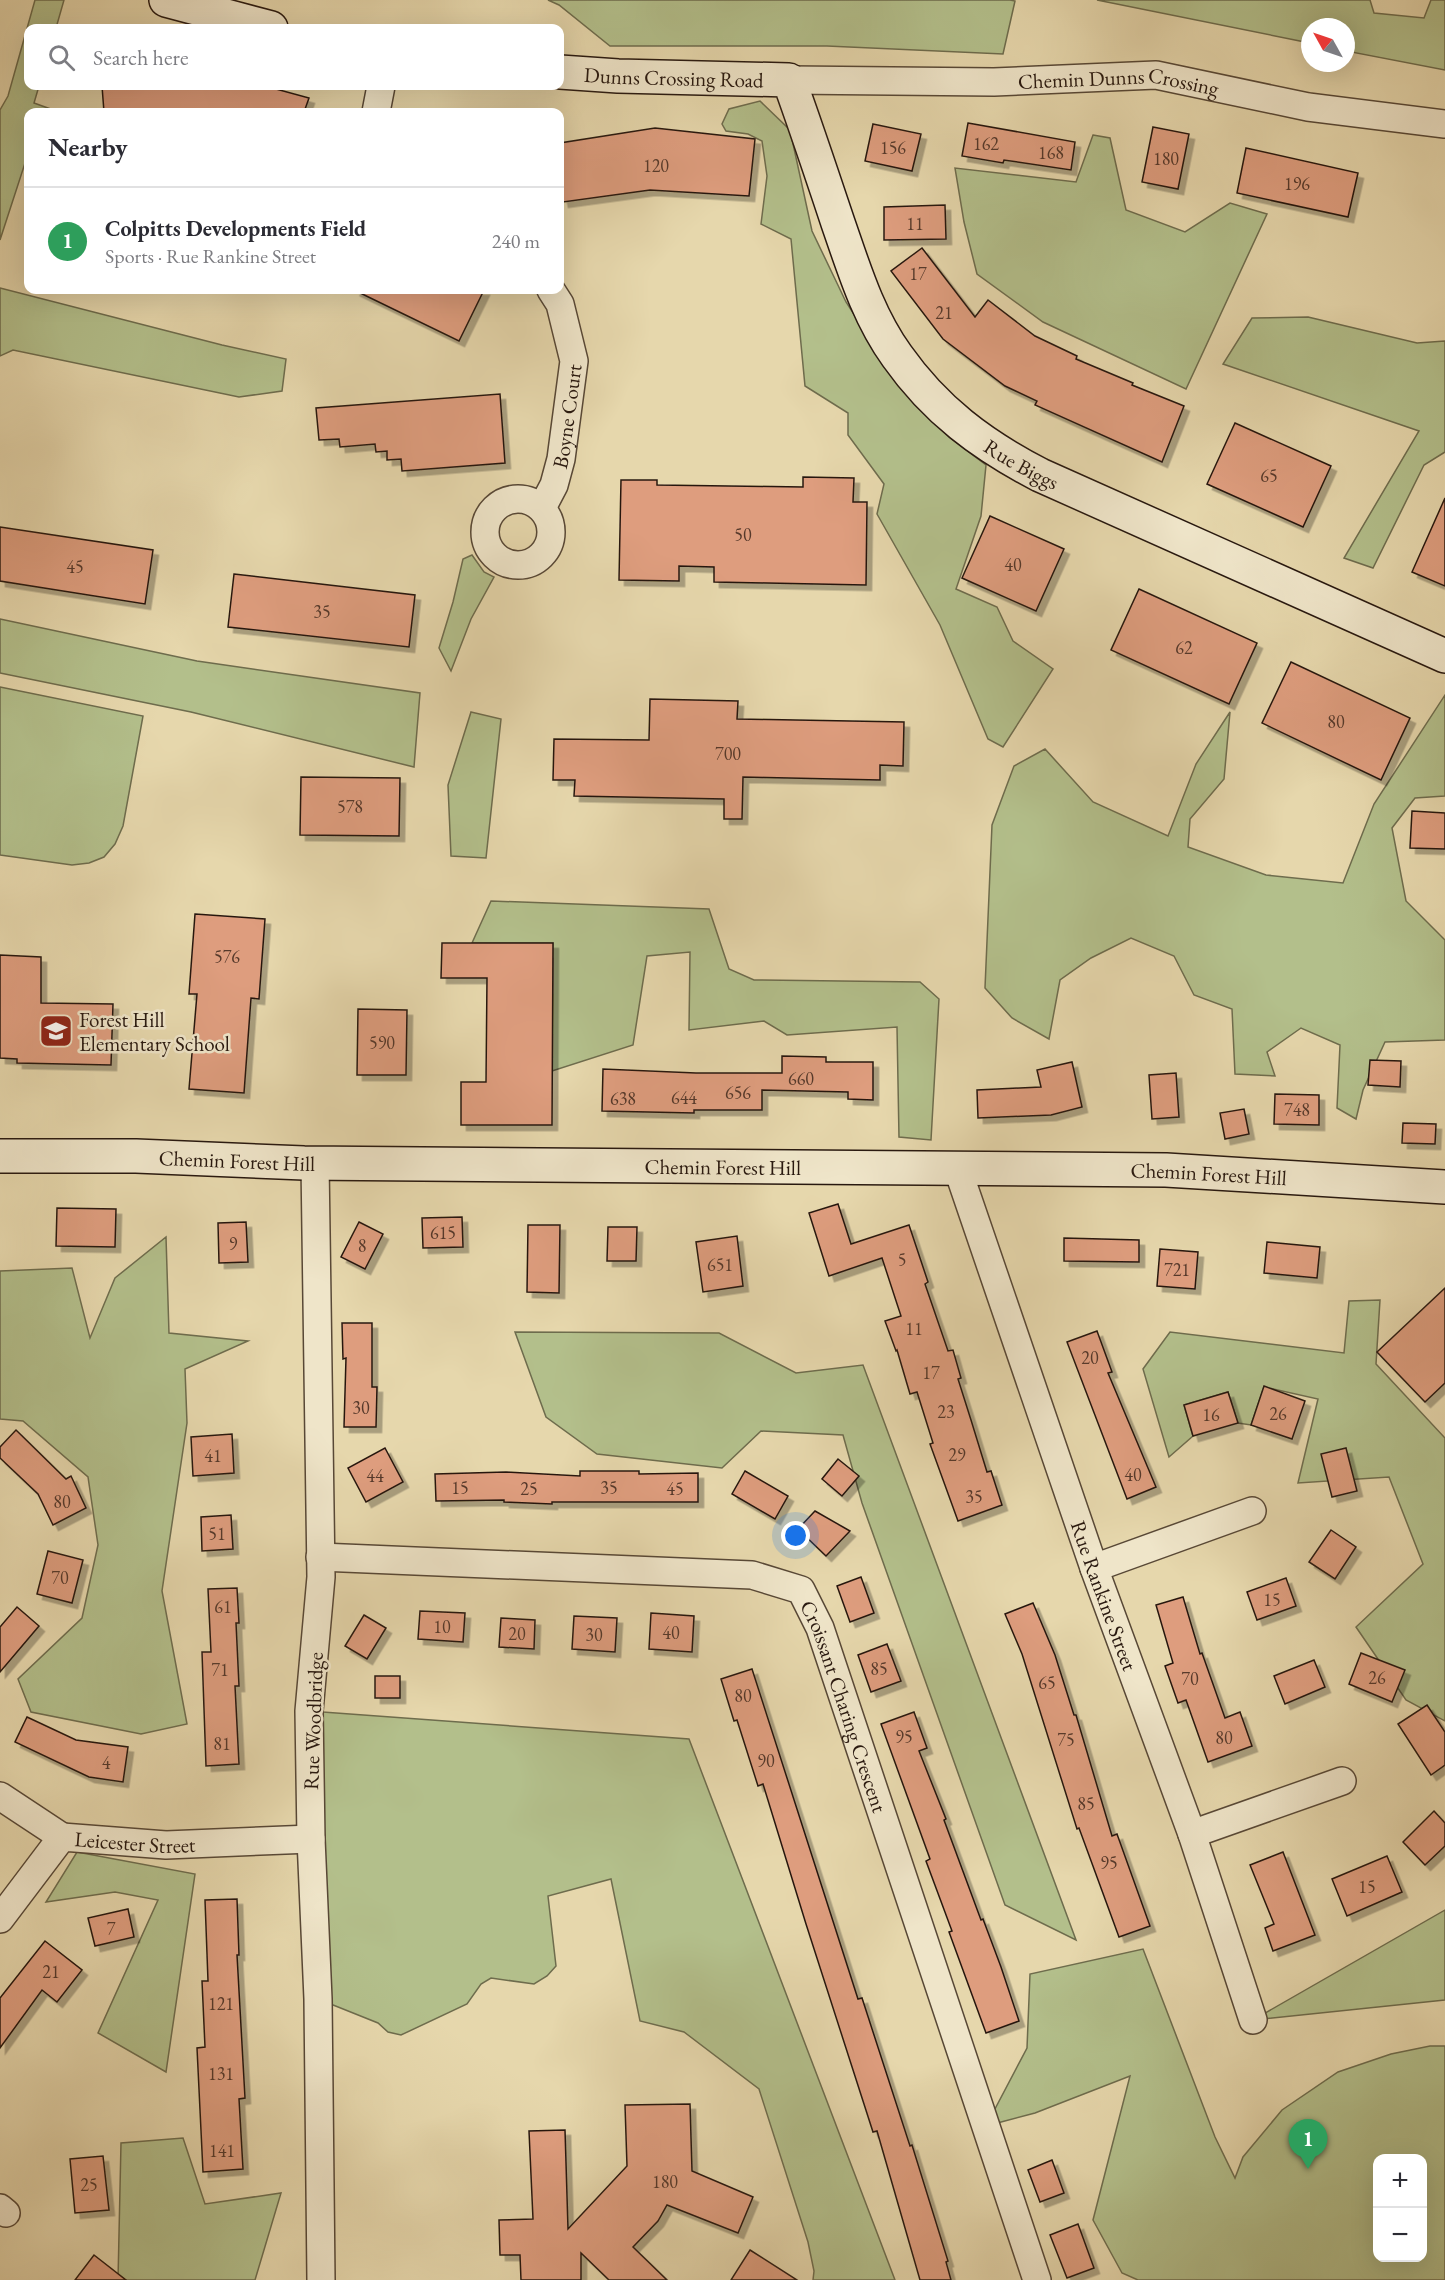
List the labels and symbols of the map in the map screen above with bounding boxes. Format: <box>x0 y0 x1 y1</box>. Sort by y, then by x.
north arrow <box>1301 18 1355 72</box>
street label: Dunns Crossing Road <box>583 60 764 93</box>
street label: Chemin Dunns Crossing <box>1017 60 1222 102</box>
house number: 162 <box>973 132 999 155</box>
house number: 156 <box>880 136 906 159</box>
house number: 168 <box>1038 141 1064 164</box>
house number: 180 <box>1153 147 1179 170</box>
house number: 120 <box>643 154 669 177</box>
house number: 196 <box>1284 172 1310 195</box>
house number: 11 <box>906 212 924 235</box>
house number: 17 <box>909 262 927 285</box>
house number: 21 <box>935 301 953 324</box>
street label: Boyne Court <box>546 362 587 472</box>
street label: Rue Biggs <box>979 432 1063 495</box>
house number: 65 <box>1260 464 1278 487</box>
house number: 50 <box>734 523 752 546</box>
house number: 40 <box>1004 553 1022 576</box>
house number: 45 <box>66 555 84 578</box>
house number: 35 <box>313 600 331 623</box>
house number: 62 <box>1175 636 1193 659</box>
house number: 80 <box>1327 710 1345 733</box>
house number: 700 <box>715 742 741 765</box>
house number: 578 <box>337 795 363 818</box>
house number: 576 <box>214 945 240 968</box>
place label: Forest Hill Elementary School <box>79 1006 230 1057</box>
school or university icon: Forest Hill Elementary School <box>38 1013 74 1049</box>
house number: 590 <box>369 1031 395 1054</box>
house number: 660 <box>788 1067 814 1090</box>
house number: 656 <box>725 1081 751 1104</box>
house number: 644 <box>671 1086 697 1109</box>
house number: 638 <box>610 1087 636 1110</box>
house number: 748 <box>1284 1098 1310 1121</box>
street label: Chemin Forest Hill <box>158 1143 315 1177</box>
street label: Chemin Forest Hill <box>645 1152 801 1181</box>
street label: Chemin Forest Hill <box>1131 1156 1288 1191</box>
house number: 615 <box>430 1221 456 1244</box>
house number: 9 <box>229 1232 238 1255</box>
house number: 8 <box>358 1234 366 1257</box>
house number: 5 <box>898 1248 906 1271</box>
house number: 651 <box>707 1253 733 1276</box>
house number: 721 <box>1164 1258 1190 1281</box>
house number: 11 <box>905 1317 923 1340</box>
house number: 20 <box>1081 1346 1099 1369</box>
house number: 17 <box>922 1361 940 1384</box>
house number: 30 <box>352 1396 370 1419</box>
house number: 23 <box>937 1400 955 1423</box>
house number: 26 <box>1269 1402 1287 1425</box>
house number: 16 <box>1202 1403 1220 1426</box>
house number: 29 <box>948 1443 966 1466</box>
house number: 41 <box>204 1444 222 1467</box>
house number: 40 <box>1124 1463 1142 1486</box>
house number: 44 <box>366 1464 384 1487</box>
house number: 15 <box>451 1476 469 1499</box>
house number: 35 <box>600 1476 618 1499</box>
house number: 25 <box>520 1477 538 1500</box>
house number: 45 <box>666 1477 684 1500</box>
house number: 35 <box>965 1485 983 1508</box>
house number: 80 <box>53 1490 71 1513</box>
street label: Rue Rankine Street <box>1065 1517 1144 1675</box>
your location <box>781 1521 810 1550</box>
house number: 51 <box>208 1522 226 1545</box>
house number: 70 <box>51 1566 69 1589</box>
house number: 15 <box>1263 1588 1281 1611</box>
house number: 61 <box>214 1595 232 1618</box>
street label: Croissant Charing Crescent <box>795 1595 894 1816</box>
house number: 10 <box>433 1615 451 1638</box>
house number: 40 <box>662 1621 680 1644</box>
house number: 20 <box>508 1622 526 1645</box>
house number: 30 <box>585 1623 603 1646</box>
street label: Rue Woodbridge <box>297 1652 329 1790</box>
house number: 85 <box>870 1657 888 1680</box>
house number: 71 <box>211 1658 229 1681</box>
house number: 26 <box>1368 1666 1386 1689</box>
house number: 70 <box>1181 1667 1199 1690</box>
house number: 65 <box>1038 1671 1056 1694</box>
house number: 80 <box>734 1684 752 1707</box>
house number: 95 <box>895 1725 913 1748</box>
house number: 80 <box>1215 1726 1233 1749</box>
house number: 75 <box>1057 1728 1075 1751</box>
house number: 81 <box>213 1732 231 1755</box>
house number: 90 <box>757 1749 775 1772</box>
house number: 4 <box>102 1751 111 1774</box>
house number: 85 <box>1077 1792 1095 1815</box>
street label: Leicester Street <box>74 1825 196 1859</box>
house number: 95 <box>1100 1851 1118 1874</box>
house number: 15 <box>1358 1875 1376 1898</box>
house number: 7 <box>107 1917 116 1940</box>
house number: 21 <box>42 1960 60 1983</box>
house number: 121 <box>208 1992 234 2015</box>
house number: 131 <box>208 2062 234 2085</box>
pin: 1 <box>1288 2120 1328 2169</box>
house number: 141 <box>209 2139 235 2162</box>
house number: 180 <box>652 2170 678 2193</box>
house number: 25 <box>80 2173 98 2196</box>

